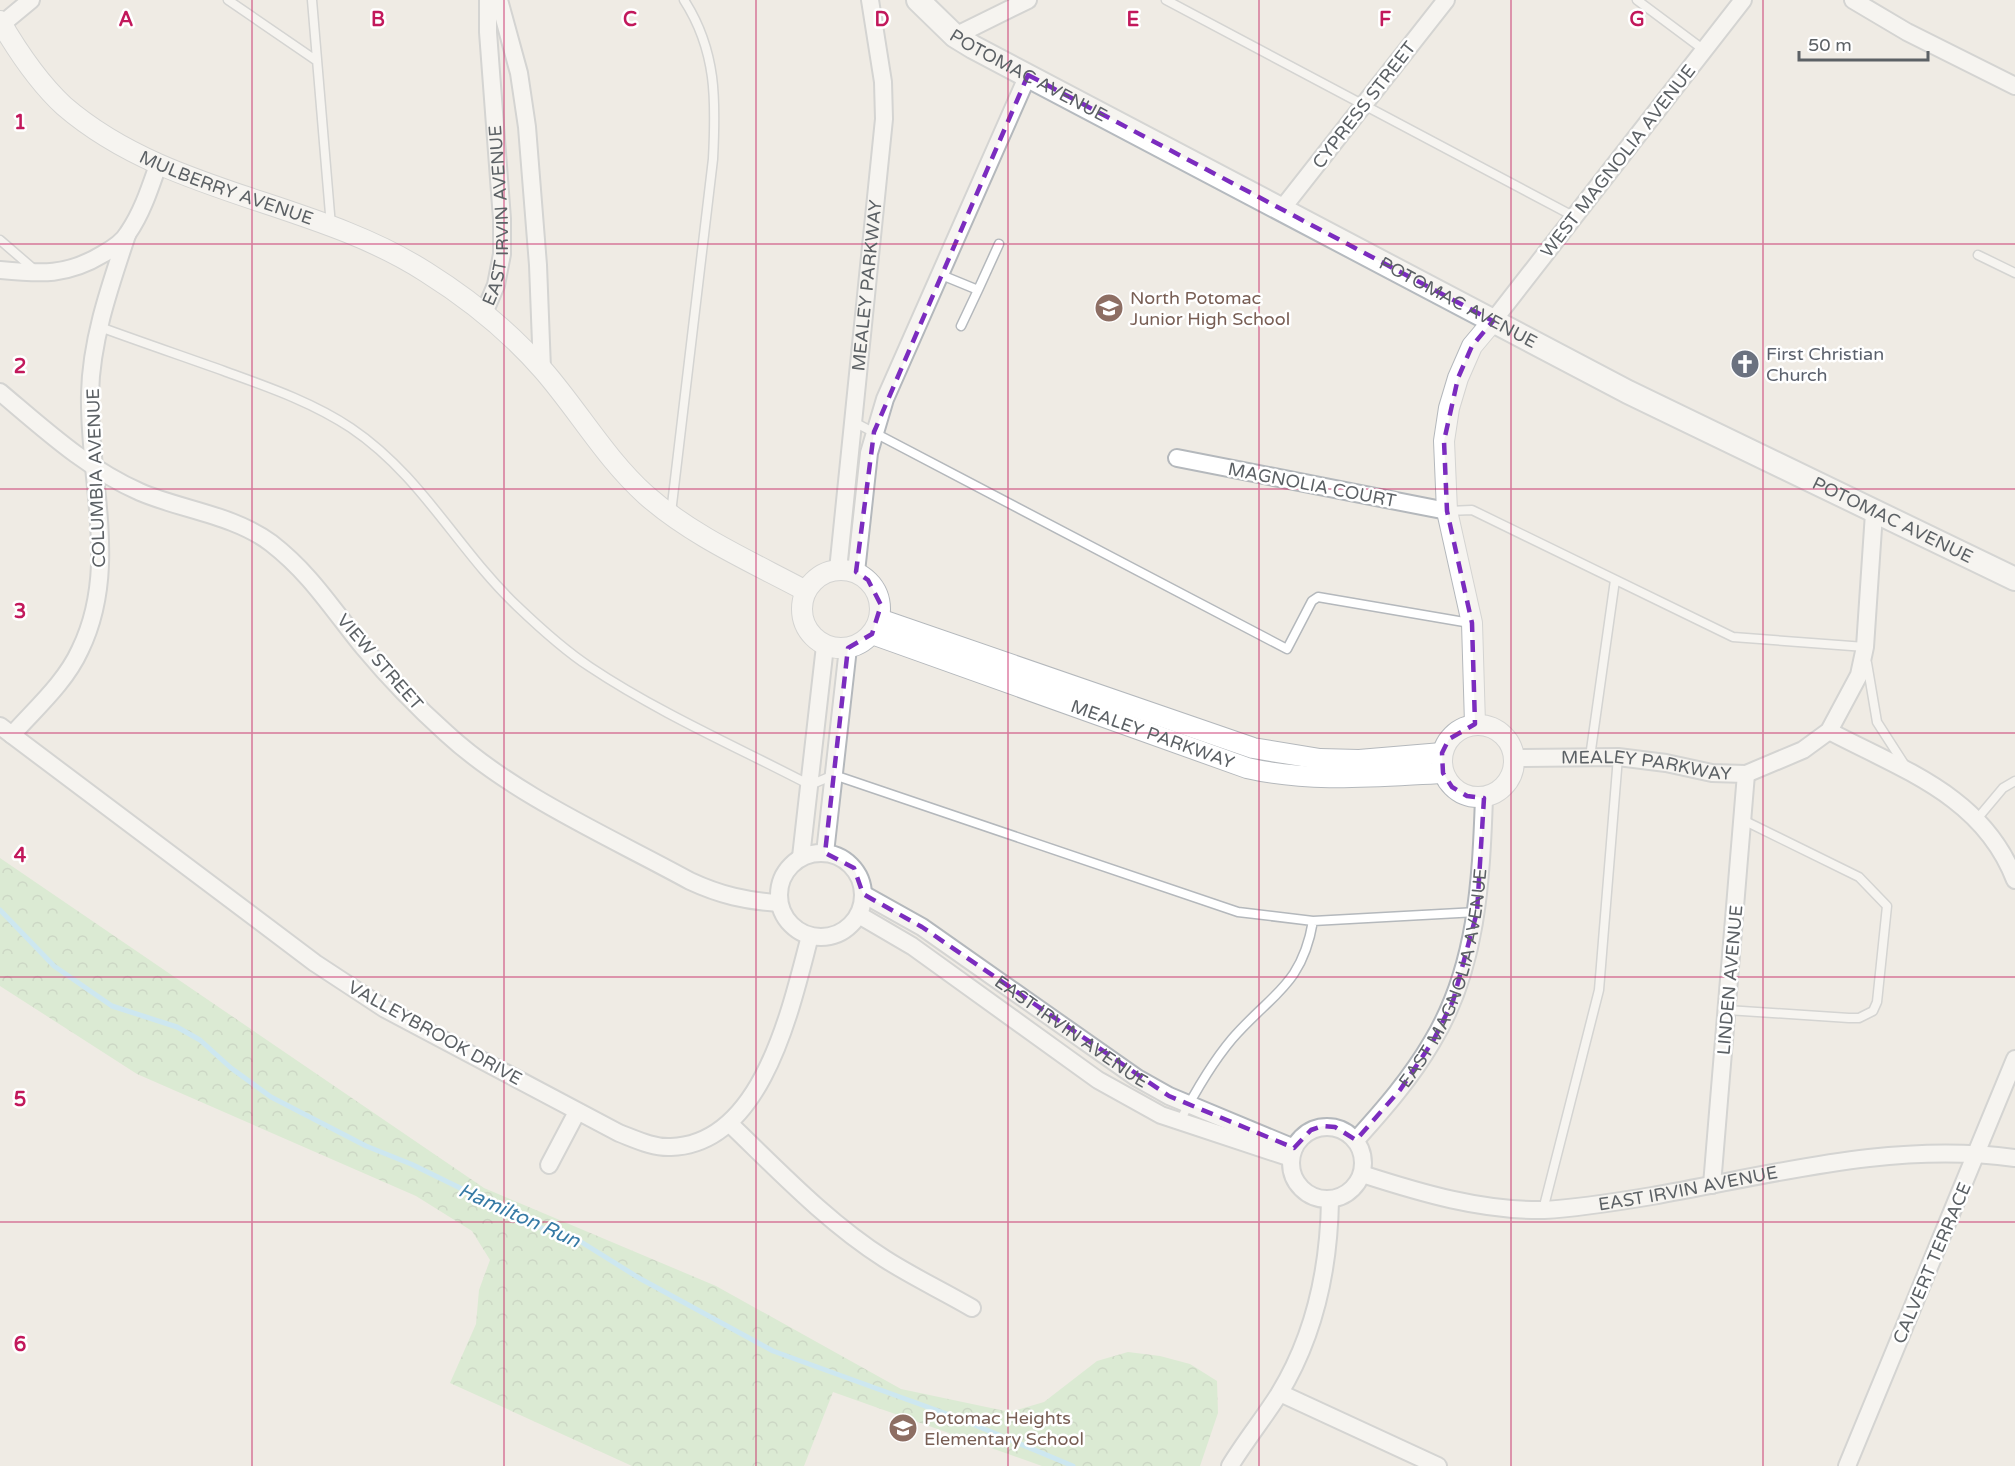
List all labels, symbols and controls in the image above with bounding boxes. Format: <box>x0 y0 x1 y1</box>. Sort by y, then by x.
text: A <box>119 8 134 32</box>
text: B <box>371 8 385 32</box>
text: C <box>623 8 637 32</box>
text: D <box>874 8 890 32</box>
text: E <box>1127 8 1140 32</box>
text: F <box>1379 8 1391 32</box>
text: G <box>1629 8 1645 32</box>
street label: POTOMAC AVENUE <box>946 24 1111 127</box>
scale bar <box>1799 24 1928 62</box>
text: 50 m <box>1808 34 1852 56</box>
street label: CYPRESS STREET <box>1307 37 1421 173</box>
street label: WEST MAGNOLIA AVENUE <box>1536 60 1700 262</box>
text: 1 <box>14 111 26 135</box>
street label: EAST IRVIN AVENUE <box>477 124 513 309</box>
street label: MULBERRY AVENUE <box>136 146 316 230</box>
street label: MEALEY PARKWAY <box>847 198 887 372</box>
street label: POTOMAC AVENUE <box>1375 252 1541 353</box>
place label: North Potomac Junior High School <box>1130 287 1290 330</box>
school or university icon: North Potomac Junior High School <box>1093 292 1125 324</box>
place label: First Christian Church <box>1766 343 1884 386</box>
church icon: First Christian Church <box>1729 348 1761 380</box>
text: 2 <box>14 355 26 379</box>
street label: COLUMBIA AVENUE <box>82 388 110 568</box>
street label: MAGNOLIA COURT <box>1226 458 1398 512</box>
street label: POTOMAC AVENUE <box>1809 472 1976 568</box>
text: 3 <box>14 600 26 624</box>
street label: VIEW STREET <box>332 609 428 715</box>
street label: MEALEY PARKWAY <box>1068 695 1238 774</box>
street label: MEALEY PARKWAY <box>1561 746 1732 785</box>
text: 4 <box>14 844 27 868</box>
street label: EAST MAGNOLIA AVENUE <box>1394 868 1491 1092</box>
street label: LINDEN AVENUE <box>1712 904 1748 1056</box>
street label: EAST IRVIN AVENUE <box>990 971 1152 1093</box>
street label: VALLEYBROOK DRIVE <box>344 976 526 1090</box>
text: 5 <box>14 1088 26 1112</box>
street label: EAST IRVIN AVENUE <box>1597 1161 1779 1215</box>
water label: Hamilton Run <box>455 1179 584 1254</box>
street label: CALVERT TERRACE <box>1888 1179 1976 1347</box>
text: 6 <box>14 1333 26 1357</box>
place label: Potomac Heights Elementary School <box>924 1407 1084 1450</box>
school or university icon: Potomac Heights Elementary School <box>887 1412 919 1444</box>

